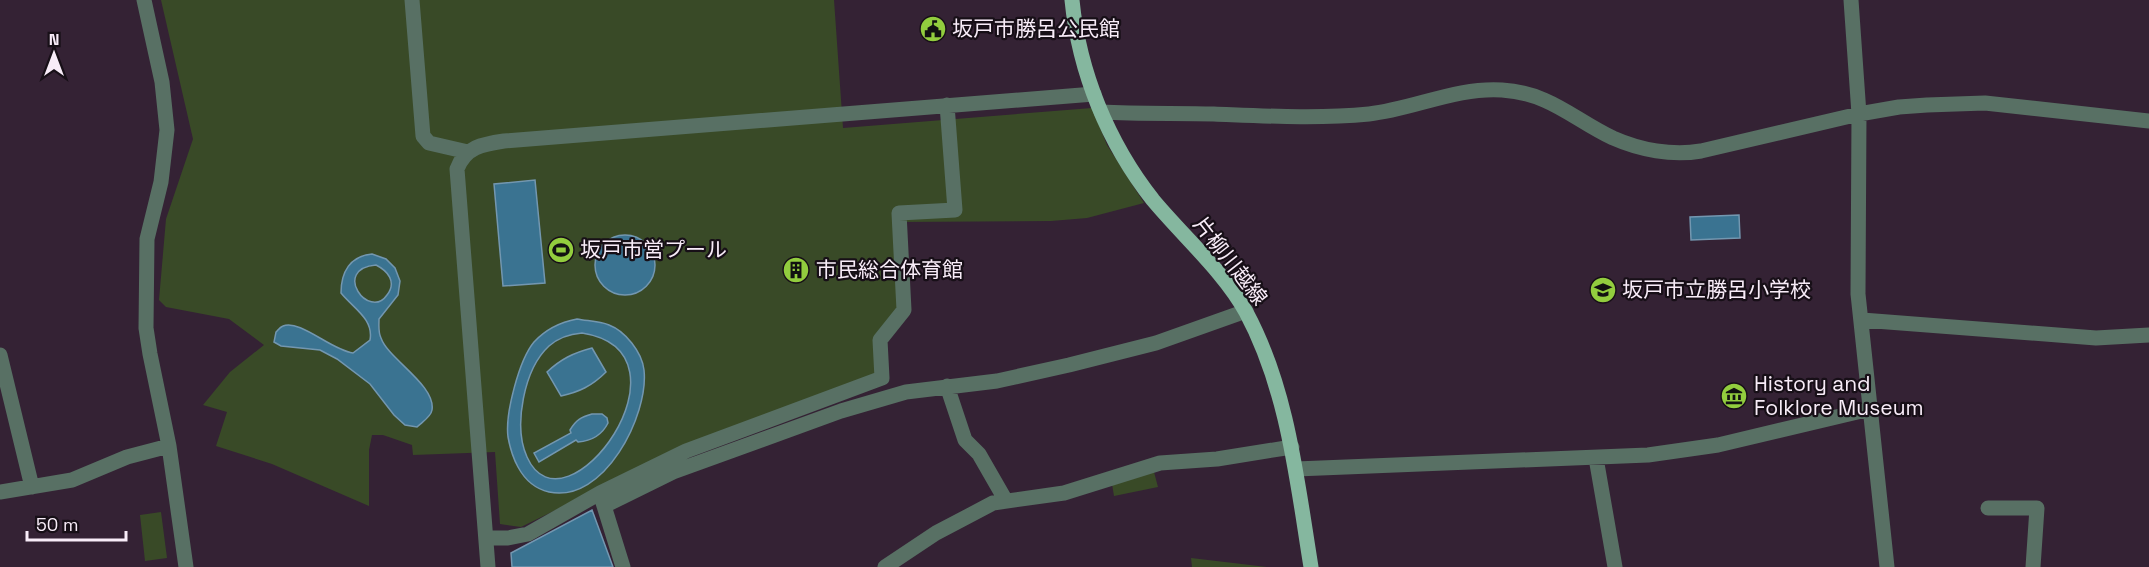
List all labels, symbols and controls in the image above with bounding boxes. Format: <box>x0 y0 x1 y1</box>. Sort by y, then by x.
public building icon: 坂戸市勝呂公民館 <box>918 14 948 44</box>
place label: 坂戸市勝呂公民館 <box>952 15 1120 42</box>
north arrow <box>24 24 84 84</box>
text: N <box>49 29 59 50</box>
street label: 片柳川越線 <box>1187 211 1273 310</box>
sports icon: 坂戸市営プール <box>546 235 576 265</box>
place label: 坂戸市営プール <box>580 236 727 263</box>
building icon: 市民総合体育館 <box>781 255 811 285</box>
place label: 市民総合体育館 <box>816 256 963 283</box>
school or university icon: 坂戸市立勝呂小学校 <box>1588 275 1618 305</box>
place label: 坂戸市立勝呂小学校 <box>1622 276 1811 303</box>
place label: History and Folklore Museum <box>1754 370 1924 421</box>
museum icon: History and Folklore Museum <box>1719 381 1749 411</box>
scale bar <box>27 504 126 542</box>
text: 50 m <box>36 513 78 536</box>

